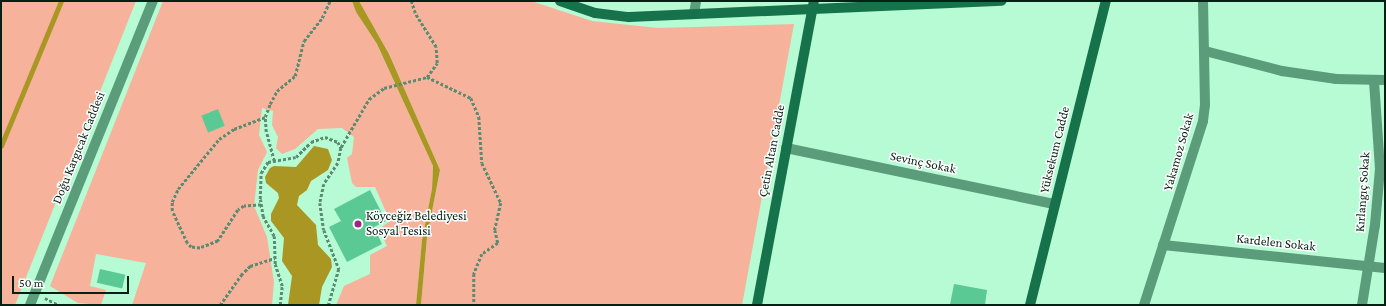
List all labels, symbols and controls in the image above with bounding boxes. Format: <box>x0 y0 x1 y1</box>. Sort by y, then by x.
street label: Doğu Kargıcak Caddesi <box>49 90 109 206</box>
street label: Çetin Altan Cadde <box>755 103 789 199</box>
street label: Yüksekum Cadde <box>1037 105 1073 195</box>
street label: Yakamoz Sokak <box>1160 111 1198 193</box>
street label: Sevinç Sokak <box>889 148 957 178</box>
street label: Kırlangıç Sokak <box>1352 151 1374 233</box>
place label: Köyceğiz Belediyesi Sosyal Tesisi <box>366 209 467 240</box>
marker: Köyceğiz Belediyesi Sosyal Tesisi <box>353 219 363 229</box>
street label: Kardelen Sokak <box>1236 231 1316 255</box>
scale bar <box>14 268 131 294</box>
text: 50 m <box>19 276 43 290</box>

